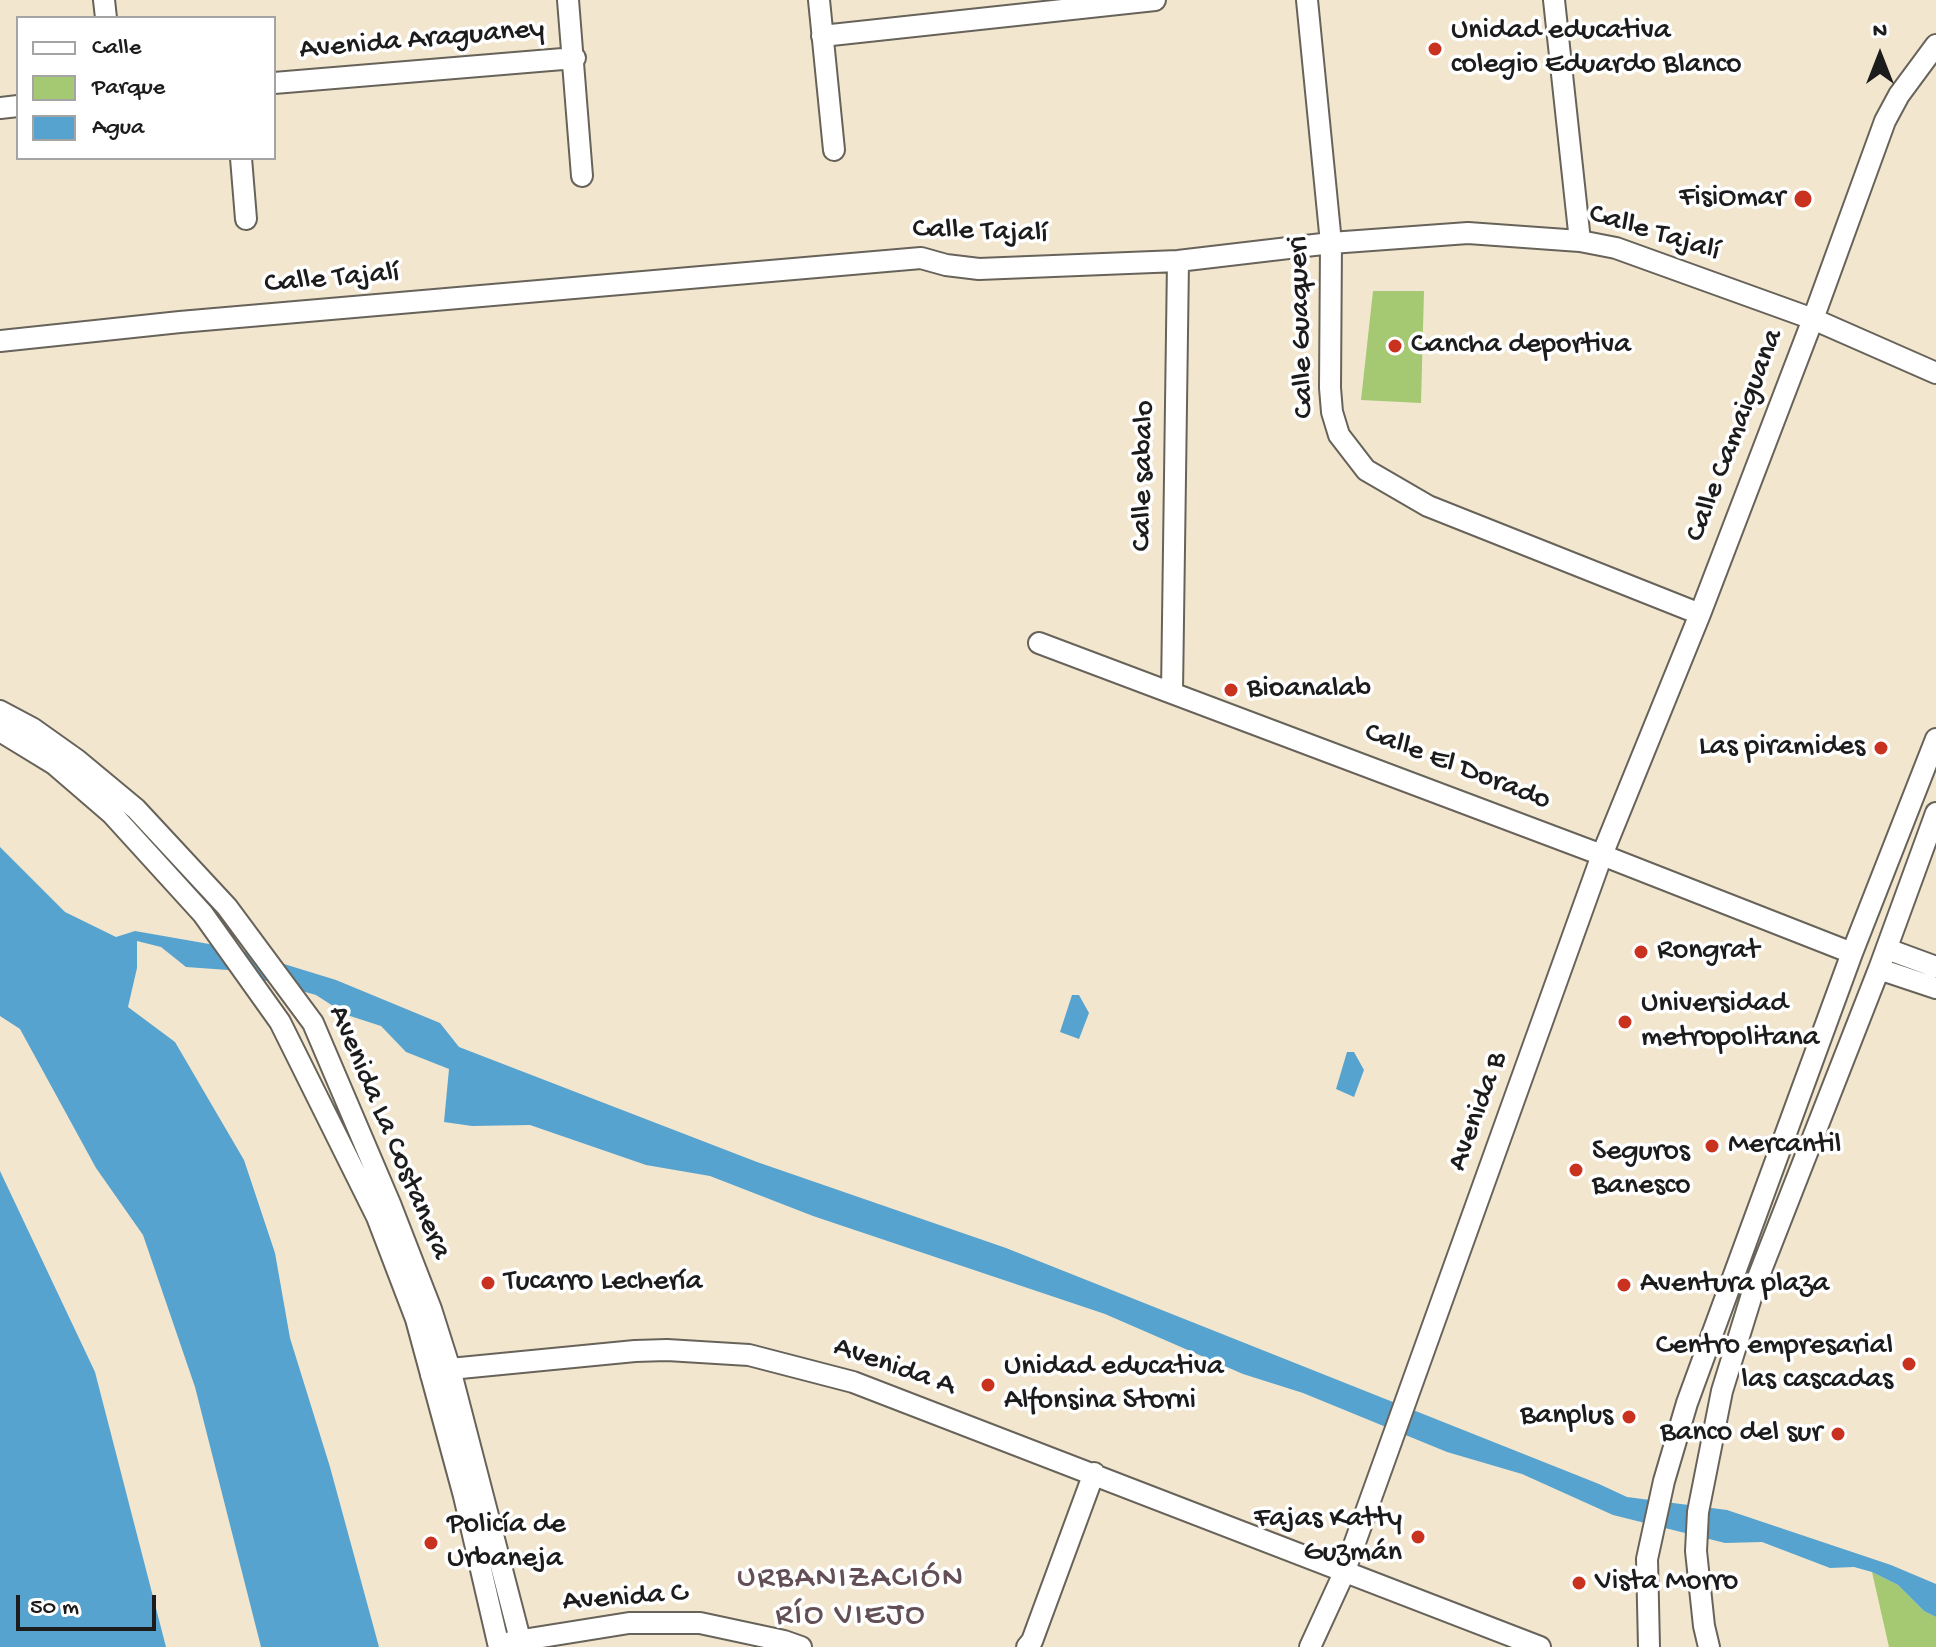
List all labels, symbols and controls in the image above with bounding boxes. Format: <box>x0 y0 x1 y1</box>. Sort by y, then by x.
street label: Avenida Araguaney <box>298 12 546 70</box>
place label: Unidad educativa colegio Eduardo Blanco <box>1451 14 1742 84</box>
legend <box>16 16 276 160</box>
north arrow <box>1840 16 1920 96</box>
text: N <box>1873 19 1887 45</box>
text: Calle <box>92 34 141 63</box>
marker: Unidad educativa colegio Eduardo Blanco <box>1426 40 1444 58</box>
text: Parque <box>92 74 165 103</box>
text: Agua <box>92 114 144 143</box>
place label: FisiOmar <box>1679 181 1785 217</box>
marker: FisiOmar <box>1792 188 1814 210</box>
street label: Calle Tajalí <box>1584 197 1724 271</box>
street label: Calle Tajalí <box>912 213 1048 253</box>
street label: Calle Guaqueri <box>1282 235 1324 419</box>
street label: Calle Tajalí <box>263 256 401 304</box>
street label: Calle Camaiguana <box>1679 325 1793 547</box>
place label: Cancha deportiva <box>1411 328 1631 364</box>
marker: Cancha deportiva <box>1386 337 1404 355</box>
street label: Calle sabalo <box>1126 400 1164 552</box>
place label: Bioanalab <box>1247 672 1371 708</box>
marker: Bioanalab <box>1222 681 1240 699</box>
street label: Calle El Dorado <box>1359 716 1555 820</box>
place label: Las piramides <box>1699 730 1865 766</box>
marker: Las piramides <box>1872 739 1890 757</box>
place label: Rongrat <box>1657 934 1759 970</box>
marker: Rongrat <box>1632 943 1650 961</box>
place label: Universidad metropolitana <box>1641 987 1819 1058</box>
street label: Avenida La Costanera <box>318 1001 458 1265</box>
marker: Universidad metropolitana <box>1616 1013 1634 1031</box>
street label: Avenida B <box>1441 1048 1517 1176</box>
place label: Mercantil <box>1728 1128 1841 1164</box>
place label: Seguros Banesco <box>1592 1135 1691 1206</box>
marker: Mercantil <box>1703 1137 1721 1155</box>
marker: Seguros Banesco <box>1567 1161 1585 1179</box>
place label: Tucarro Lechería <box>504 1265 702 1301</box>
place label: Aventura plaza <box>1640 1267 1829 1303</box>
marker: Tucarro Lechería <box>479 1274 497 1292</box>
marker: Aventura plaza <box>1615 1276 1633 1294</box>
place label: Centro empresarial las cascadas <box>1656 1329 1893 1400</box>
street label: Avenida A <box>828 1330 960 1406</box>
place label: Unidad educativa Alfonsina Storni <box>1004 1350 1224 1420</box>
marker: Centro empresarial las cascadas <box>1900 1355 1918 1373</box>
marker: Unidad educativa Alfonsina Storni <box>979 1376 997 1394</box>
place label: Banplus <box>1520 1399 1613 1435</box>
marker: Banplus <box>1620 1408 1638 1426</box>
place label: Banco del sur <box>1660 1416 1822 1452</box>
marker: Banco del sur <box>1829 1425 1847 1443</box>
place label: Fajas Katty Guzmán <box>1254 1502 1402 1572</box>
place label: Policía de Urbaneja <box>447 1508 566 1578</box>
marker: Fajas Katty Guzmán <box>1409 1528 1427 1546</box>
marker: Policía de Urbaneja <box>422 1534 440 1552</box>
district label: URBANIZACIÓN RÍO VIEJO <box>737 1561 965 1636</box>
place label: Vista Morro <box>1595 1565 1738 1601</box>
marker: Vista Morro <box>1570 1574 1588 1592</box>
street label: Avenida C <box>562 1577 688 1621</box>
scale bar <box>20 1579 160 1629</box>
text: 50 m <box>30 1594 79 1623</box>

